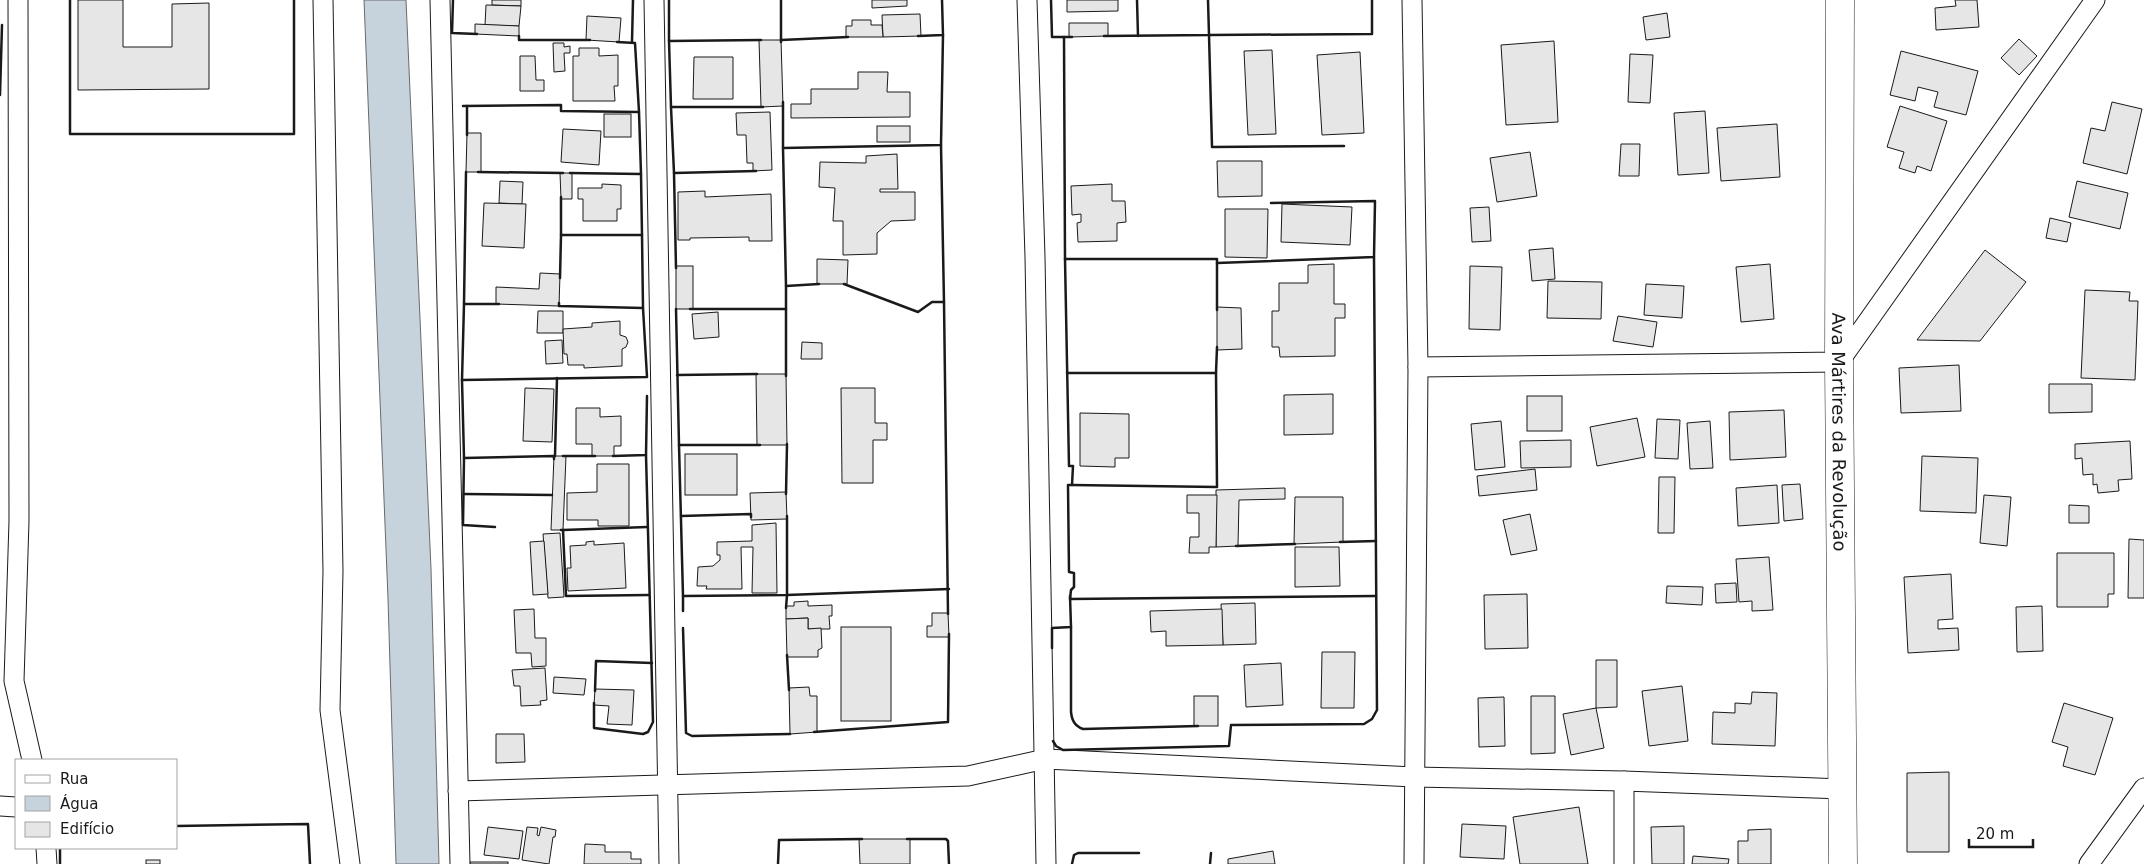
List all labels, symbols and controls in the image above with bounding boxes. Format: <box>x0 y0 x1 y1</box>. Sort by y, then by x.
street label: Ava Mártires da Revolução <box>1828 312 1851 552</box>
legend <box>15 759 178 849</box>
text: Rua <box>60 770 88 788</box>
text: Água <box>60 794 98 813</box>
scale bar <box>1969 816 2033 848</box>
text: Edifício <box>60 820 114 838</box>
text: 20 m <box>1976 825 2014 843</box>

